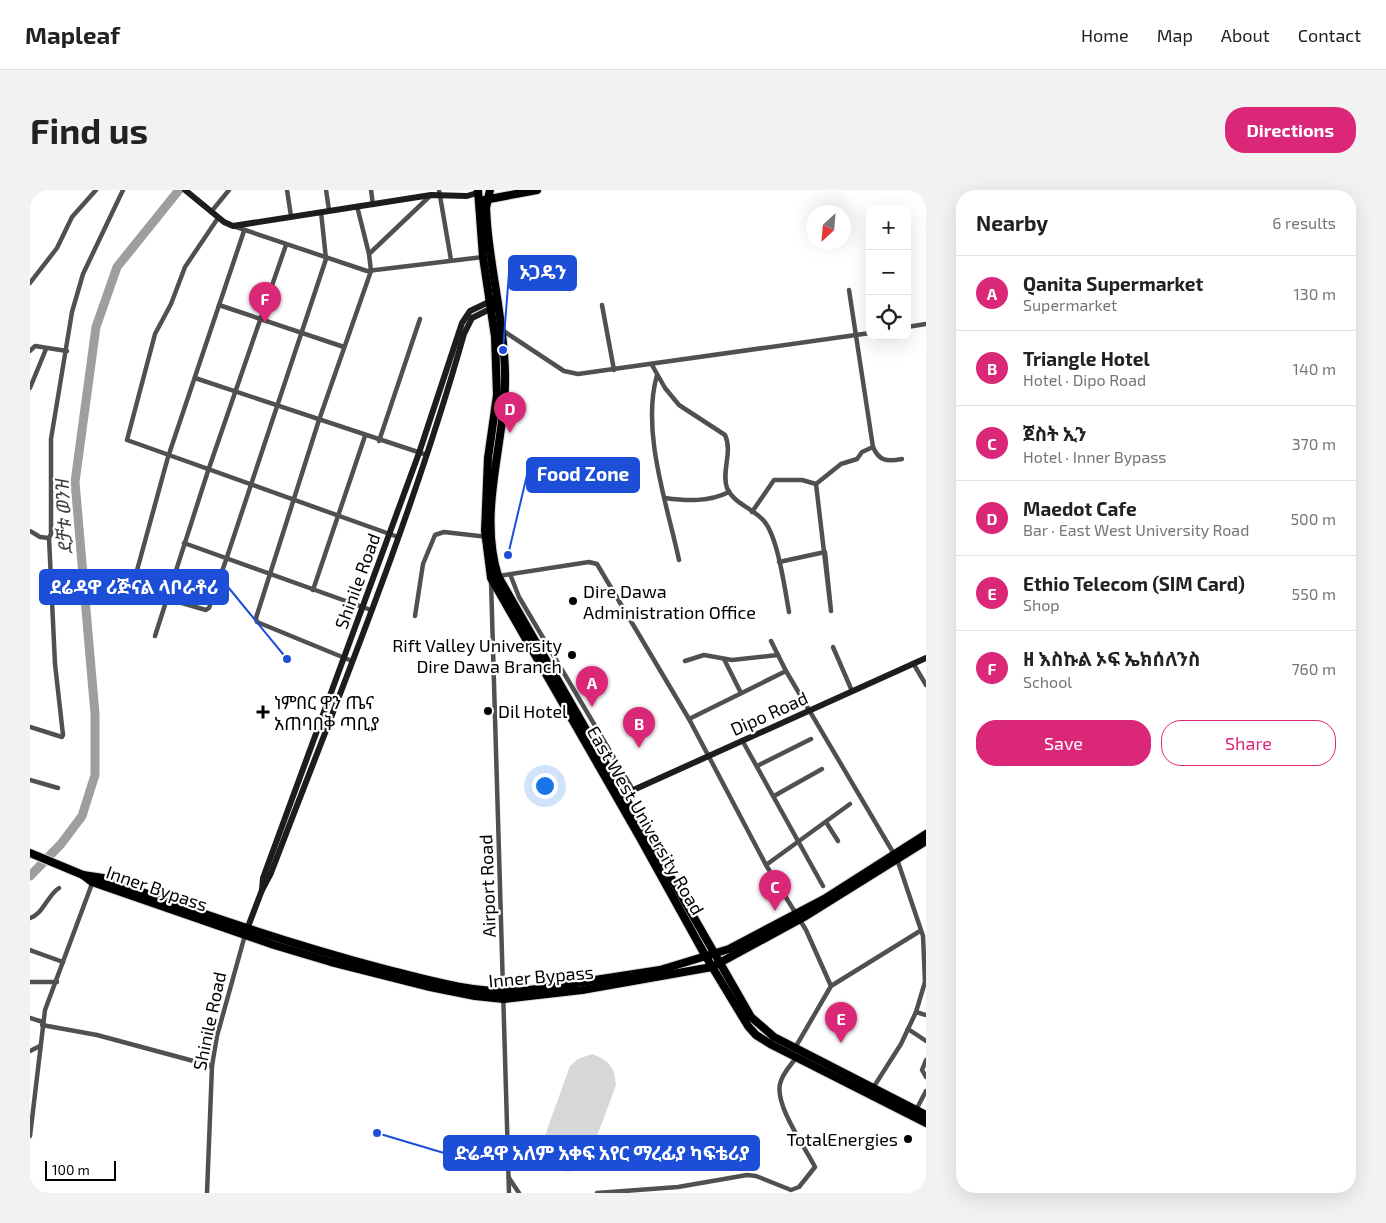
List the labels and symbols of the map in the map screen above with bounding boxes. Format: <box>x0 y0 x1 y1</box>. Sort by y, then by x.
north arrow <box>806 205 851 250</box>
callout: ኦጋዴን <box>509 256 576 290</box>
text: ኦጋዴን <box>519 260 567 283</box>
pin: F <box>249 282 281 323</box>
pin: D <box>494 392 526 433</box>
callout: Food Zone <box>527 458 639 492</box>
text: Food Zone <box>537 462 630 485</box>
water label: ደቻቱ ወንዝ <box>49 477 76 555</box>
street label: Shinile Road <box>329 530 385 632</box>
callout: ደሬዳዋ ሪጅናል ላቦራቶሪ <box>40 570 228 604</box>
text: ደሬዳዋ ሪጅናል ላቦራቶሪ <box>50 575 218 598</box>
place label: Dire Dawa Administration Office <box>583 580 756 623</box>
marker: Dire Dawa Administration Office <box>567 595 579 607</box>
place label: Rift Valley University Dire Dawa Branch <box>392 634 562 677</box>
marker: Rift Valley University Dire Dawa Branch <box>566 649 578 661</box>
pin: A <box>576 666 608 707</box>
street label: Dipo Road <box>727 686 811 740</box>
place label: ነምበር ዋን ጤና አጠባበቅ ጣቢያ <box>274 691 379 734</box>
place label: Dil Hotel <box>498 700 568 722</box>
marker: ነምበር ዋን ጤና አጠባበቅ ጣቢያ <box>256 705 270 719</box>
marker: Dil Hotel <box>482 705 494 717</box>
pin: B <box>623 707 655 748</box>
street label: East West University Road <box>583 722 709 918</box>
your location <box>532 773 558 799</box>
street label: Airport Road <box>474 834 500 938</box>
street label: Inner Bypass <box>104 860 210 916</box>
pin: C <box>759 870 791 911</box>
street label: Inner Bypass <box>488 960 594 992</box>
street label: Shinile Road <box>188 970 230 1072</box>
pin: E <box>825 1002 857 1043</box>
place label: TotalEnergies <box>787 1128 898 1150</box>
marker: TotalEnergies <box>902 1133 914 1145</box>
callout: ድሬዳዋ አለም አቀፍ አየር ማረፊያ ካፍቴሪያ <box>444 1136 759 1170</box>
text: ድሬዳዋ አለም አቀፍ አየር ማረፊያ ካፍቴሪያ <box>454 1141 750 1164</box>
scale bar <box>45 1158 116 1181</box>

